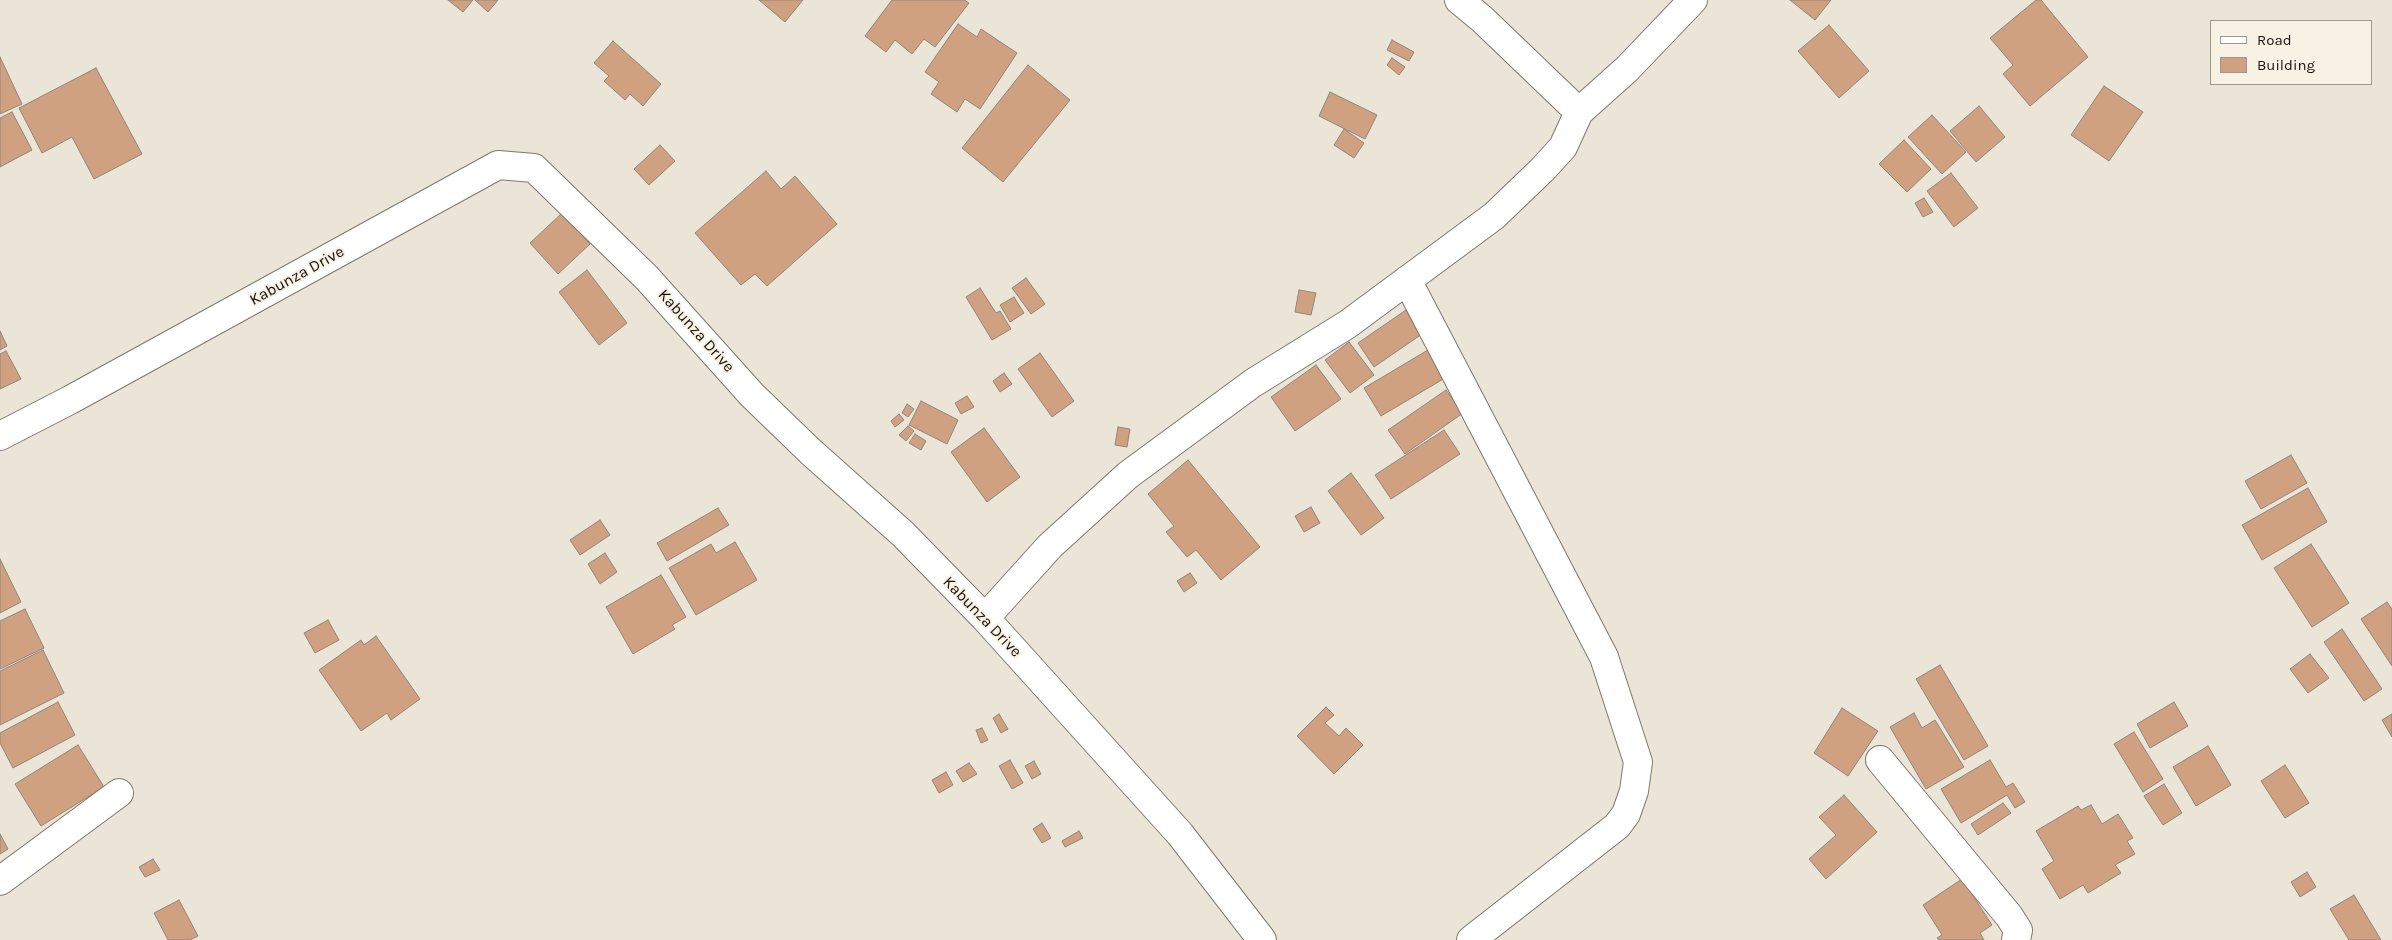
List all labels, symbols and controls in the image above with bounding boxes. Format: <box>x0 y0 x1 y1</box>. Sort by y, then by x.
legend <box>2210 20 2372 85</box>
text: Road <box>2257 31 2292 49</box>
text: Building <box>2257 56 2315 74</box>
street label: Kabunza Drive <box>246 242 348 310</box>
street label: Kabunza Drive <box>654 286 738 376</box>
street label: Kabunza Drive <box>939 573 1025 661</box>

